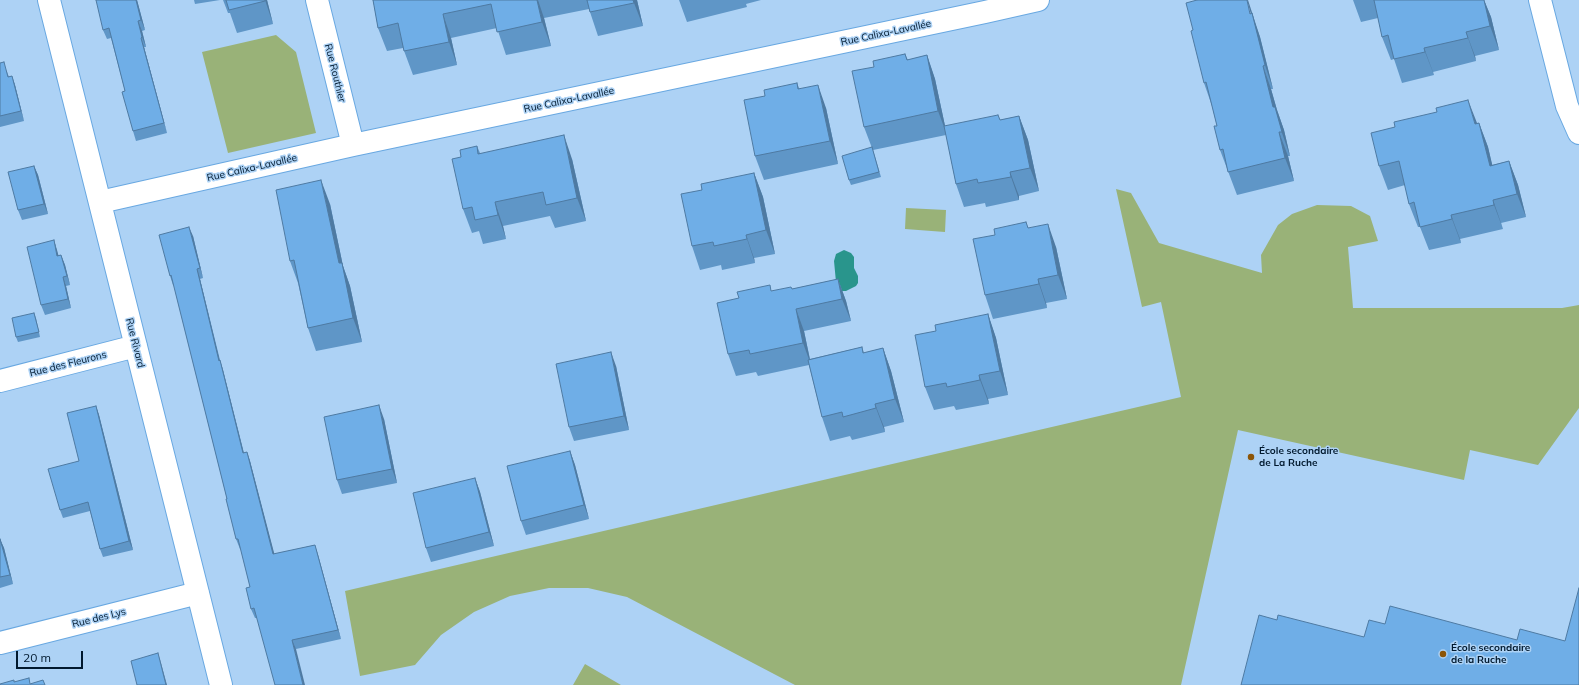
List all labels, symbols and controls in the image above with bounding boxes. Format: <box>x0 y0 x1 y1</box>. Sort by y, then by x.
street label: Rue Calixa-Lavallée <box>840 18 932 48</box>
street label: Rue Routhier <box>322 43 348 103</box>
street label: Rue Calixa-Lavallée <box>523 85 615 115</box>
street label: Rue Calixa-Lavallée <box>206 152 298 184</box>
street label: Rue Rivard <box>123 317 147 369</box>
street label: Rue des Fleurons <box>28 349 108 379</box>
place label: École secondaire de La Ruche <box>1259 445 1338 468</box>
marker: École secondaire de La Ruche <box>1246 452 1256 462</box>
street label: Rue des Lys <box>71 606 127 630</box>
place label: École secondaire de la Ruche <box>1451 642 1530 666</box>
scale bar <box>18 643 85 669</box>
marker: École secondaire de la Ruche <box>1438 649 1448 659</box>
text: 20 m <box>23 650 51 665</box>

